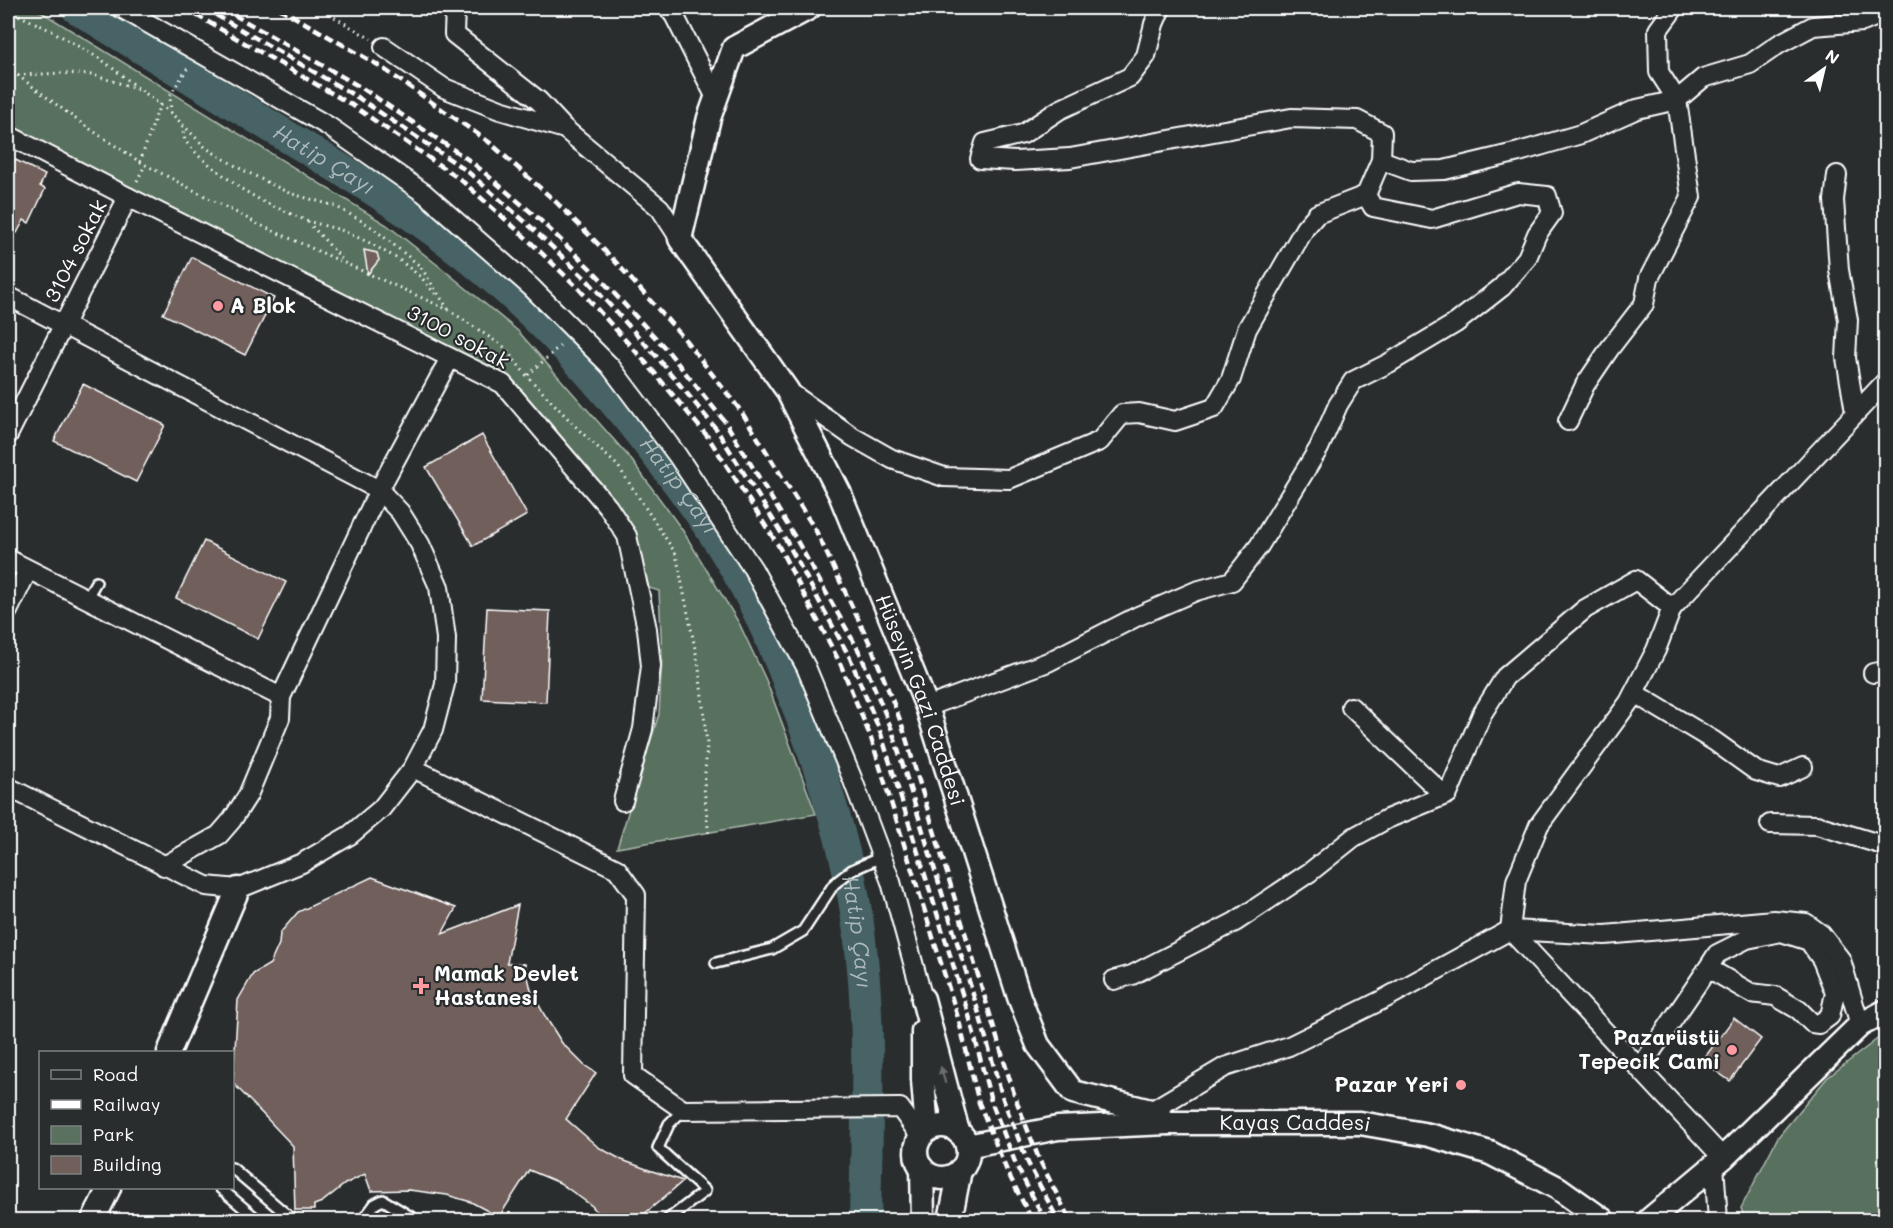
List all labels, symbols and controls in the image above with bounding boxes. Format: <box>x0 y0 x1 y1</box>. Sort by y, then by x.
north arrow <box>1794 39 1854 99</box>
text: N <box>1822 44 1844 68</box>
water label: Hatip Çayı <box>268 117 381 201</box>
street label: 3104 sokak <box>37 194 112 306</box>
place label: A Blok <box>230 291 296 318</box>
street label: 3100 sokak <box>403 297 515 374</box>
marker: A Blok <box>211 299 225 313</box>
water label: Hatip Çayı <box>634 430 725 539</box>
street label: Hüseyin Gazi Caddesi <box>870 590 972 809</box>
water label: Hatip Çayı <box>836 873 880 990</box>
place label: Mamak Devlet Hastanesi <box>434 959 579 1010</box>
marker: Mamak Devlet Hastanesi <box>412 977 430 995</box>
place label: Pazarüstü Tepecik Cami <box>1579 1023 1720 1074</box>
marker: Pazarüstü Tepecik Cami <box>1725 1043 1739 1057</box>
legend <box>39 1051 234 1189</box>
text: Road <box>93 1062 138 1086</box>
one-way arrow <box>938 1066 948 1084</box>
place label: Pazar Yeri <box>1334 1070 1449 1097</box>
marker: Pazar Yeri <box>1454 1078 1468 1092</box>
text: Railway <box>93 1092 160 1116</box>
street label: Kayaş Caddesi <box>1219 1108 1373 1137</box>
text: Park <box>93 1122 134 1146</box>
text: Building <box>93 1152 161 1176</box>

